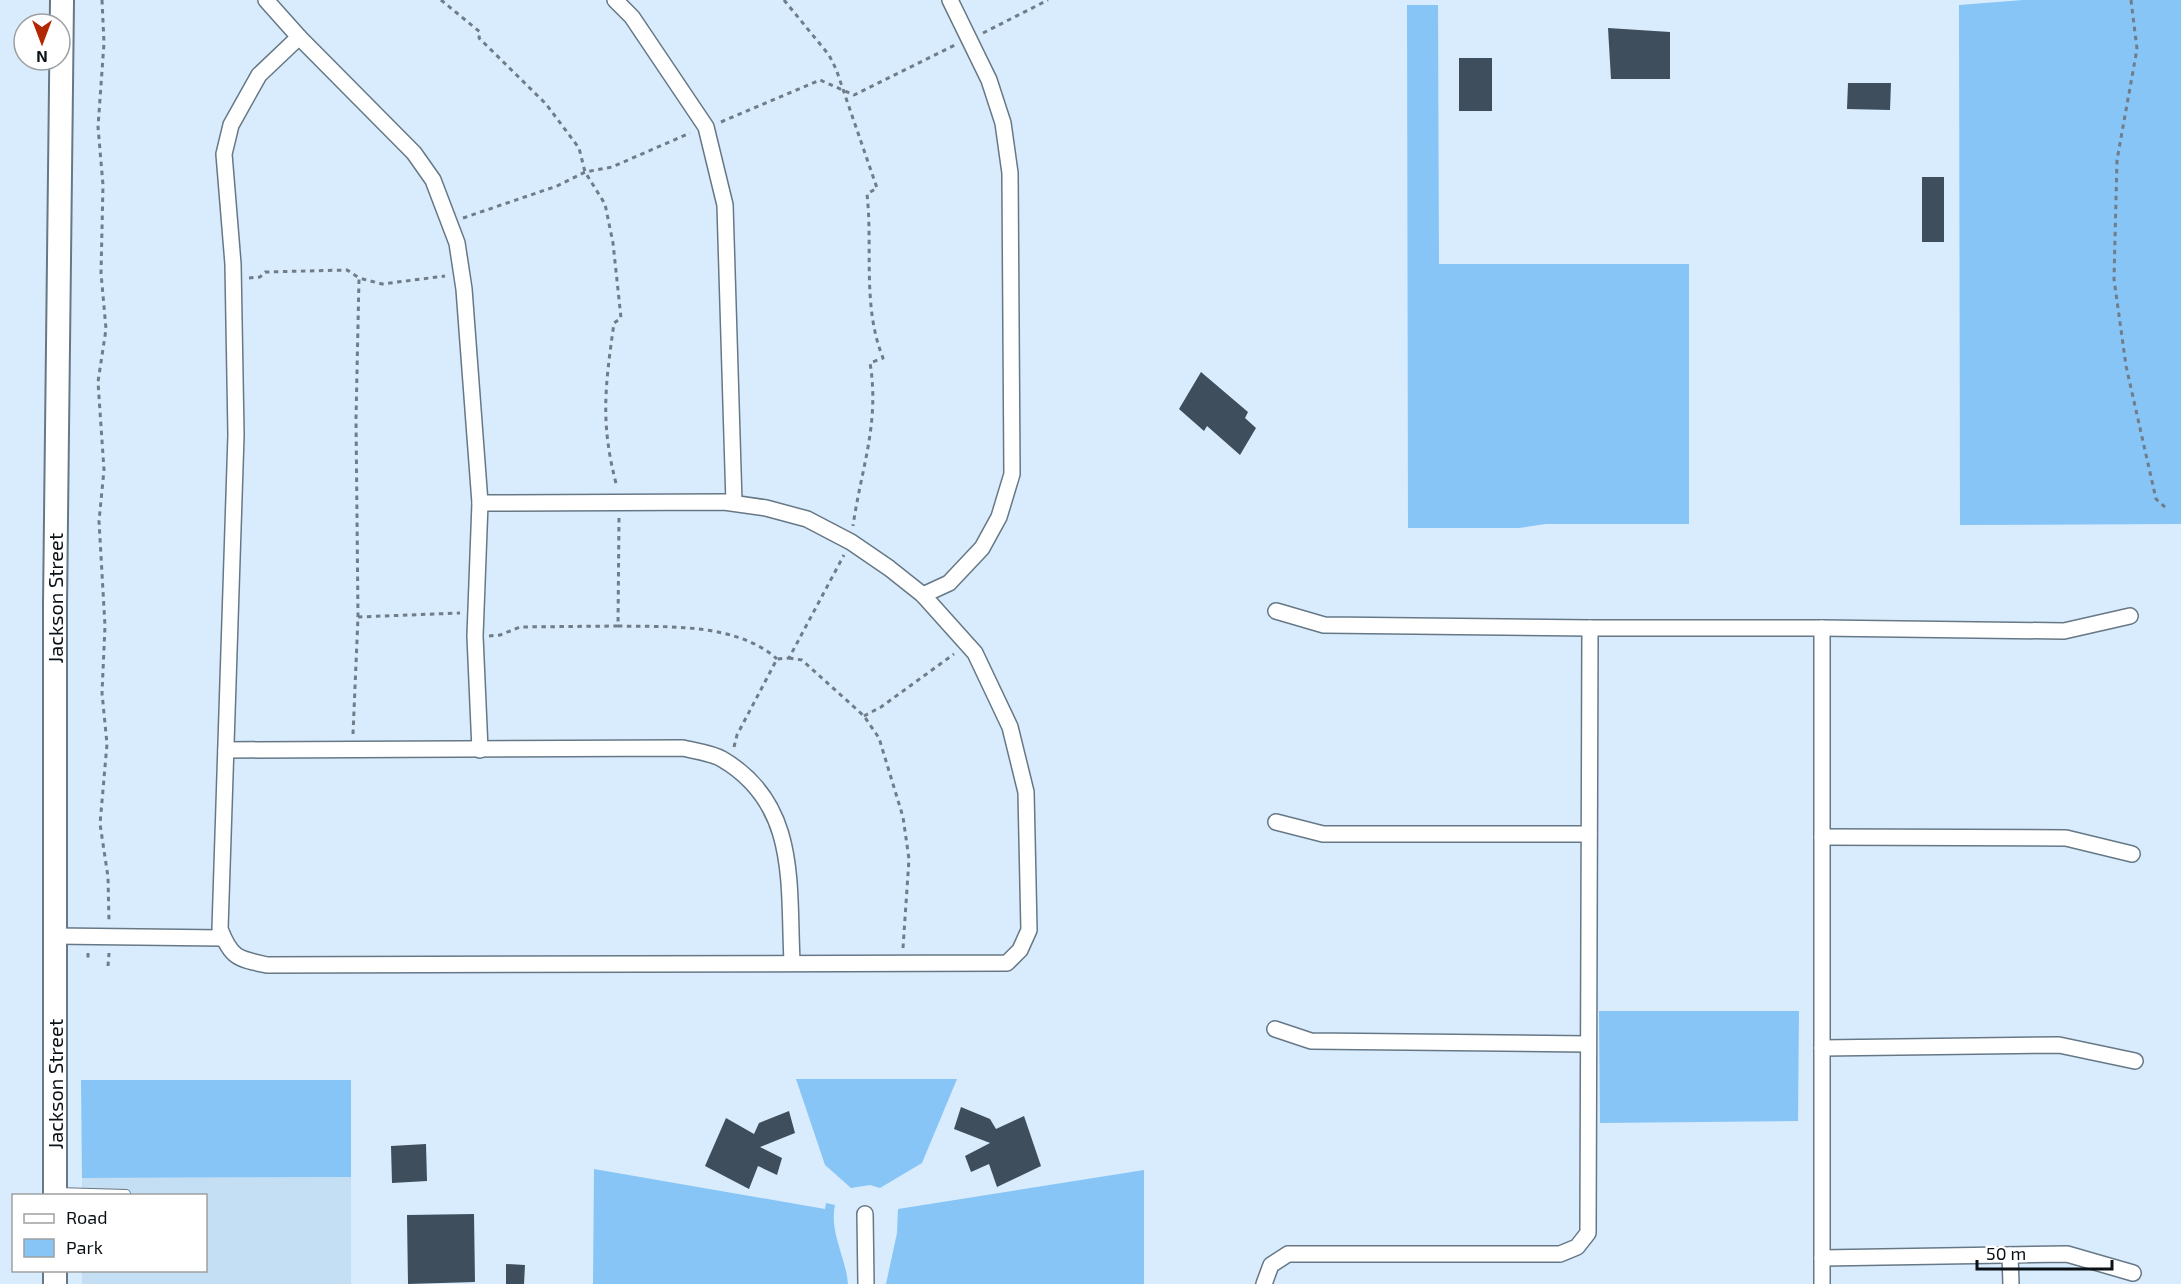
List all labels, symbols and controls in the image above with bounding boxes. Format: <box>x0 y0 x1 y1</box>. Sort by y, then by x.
north arrow <box>12 12 72 72</box>
text: N <box>36 48 48 67</box>
street label: Jackson Street <box>43 532 67 663</box>
street label: Jackson Street <box>43 1018 67 1149</box>
legend <box>12 1194 207 1272</box>
text: Road <box>66 1206 107 1228</box>
scale bar <box>1977 1233 2112 1271</box>
text: Park <box>66 1236 103 1258</box>
text: 50 m <box>1986 1242 2026 1264</box>

